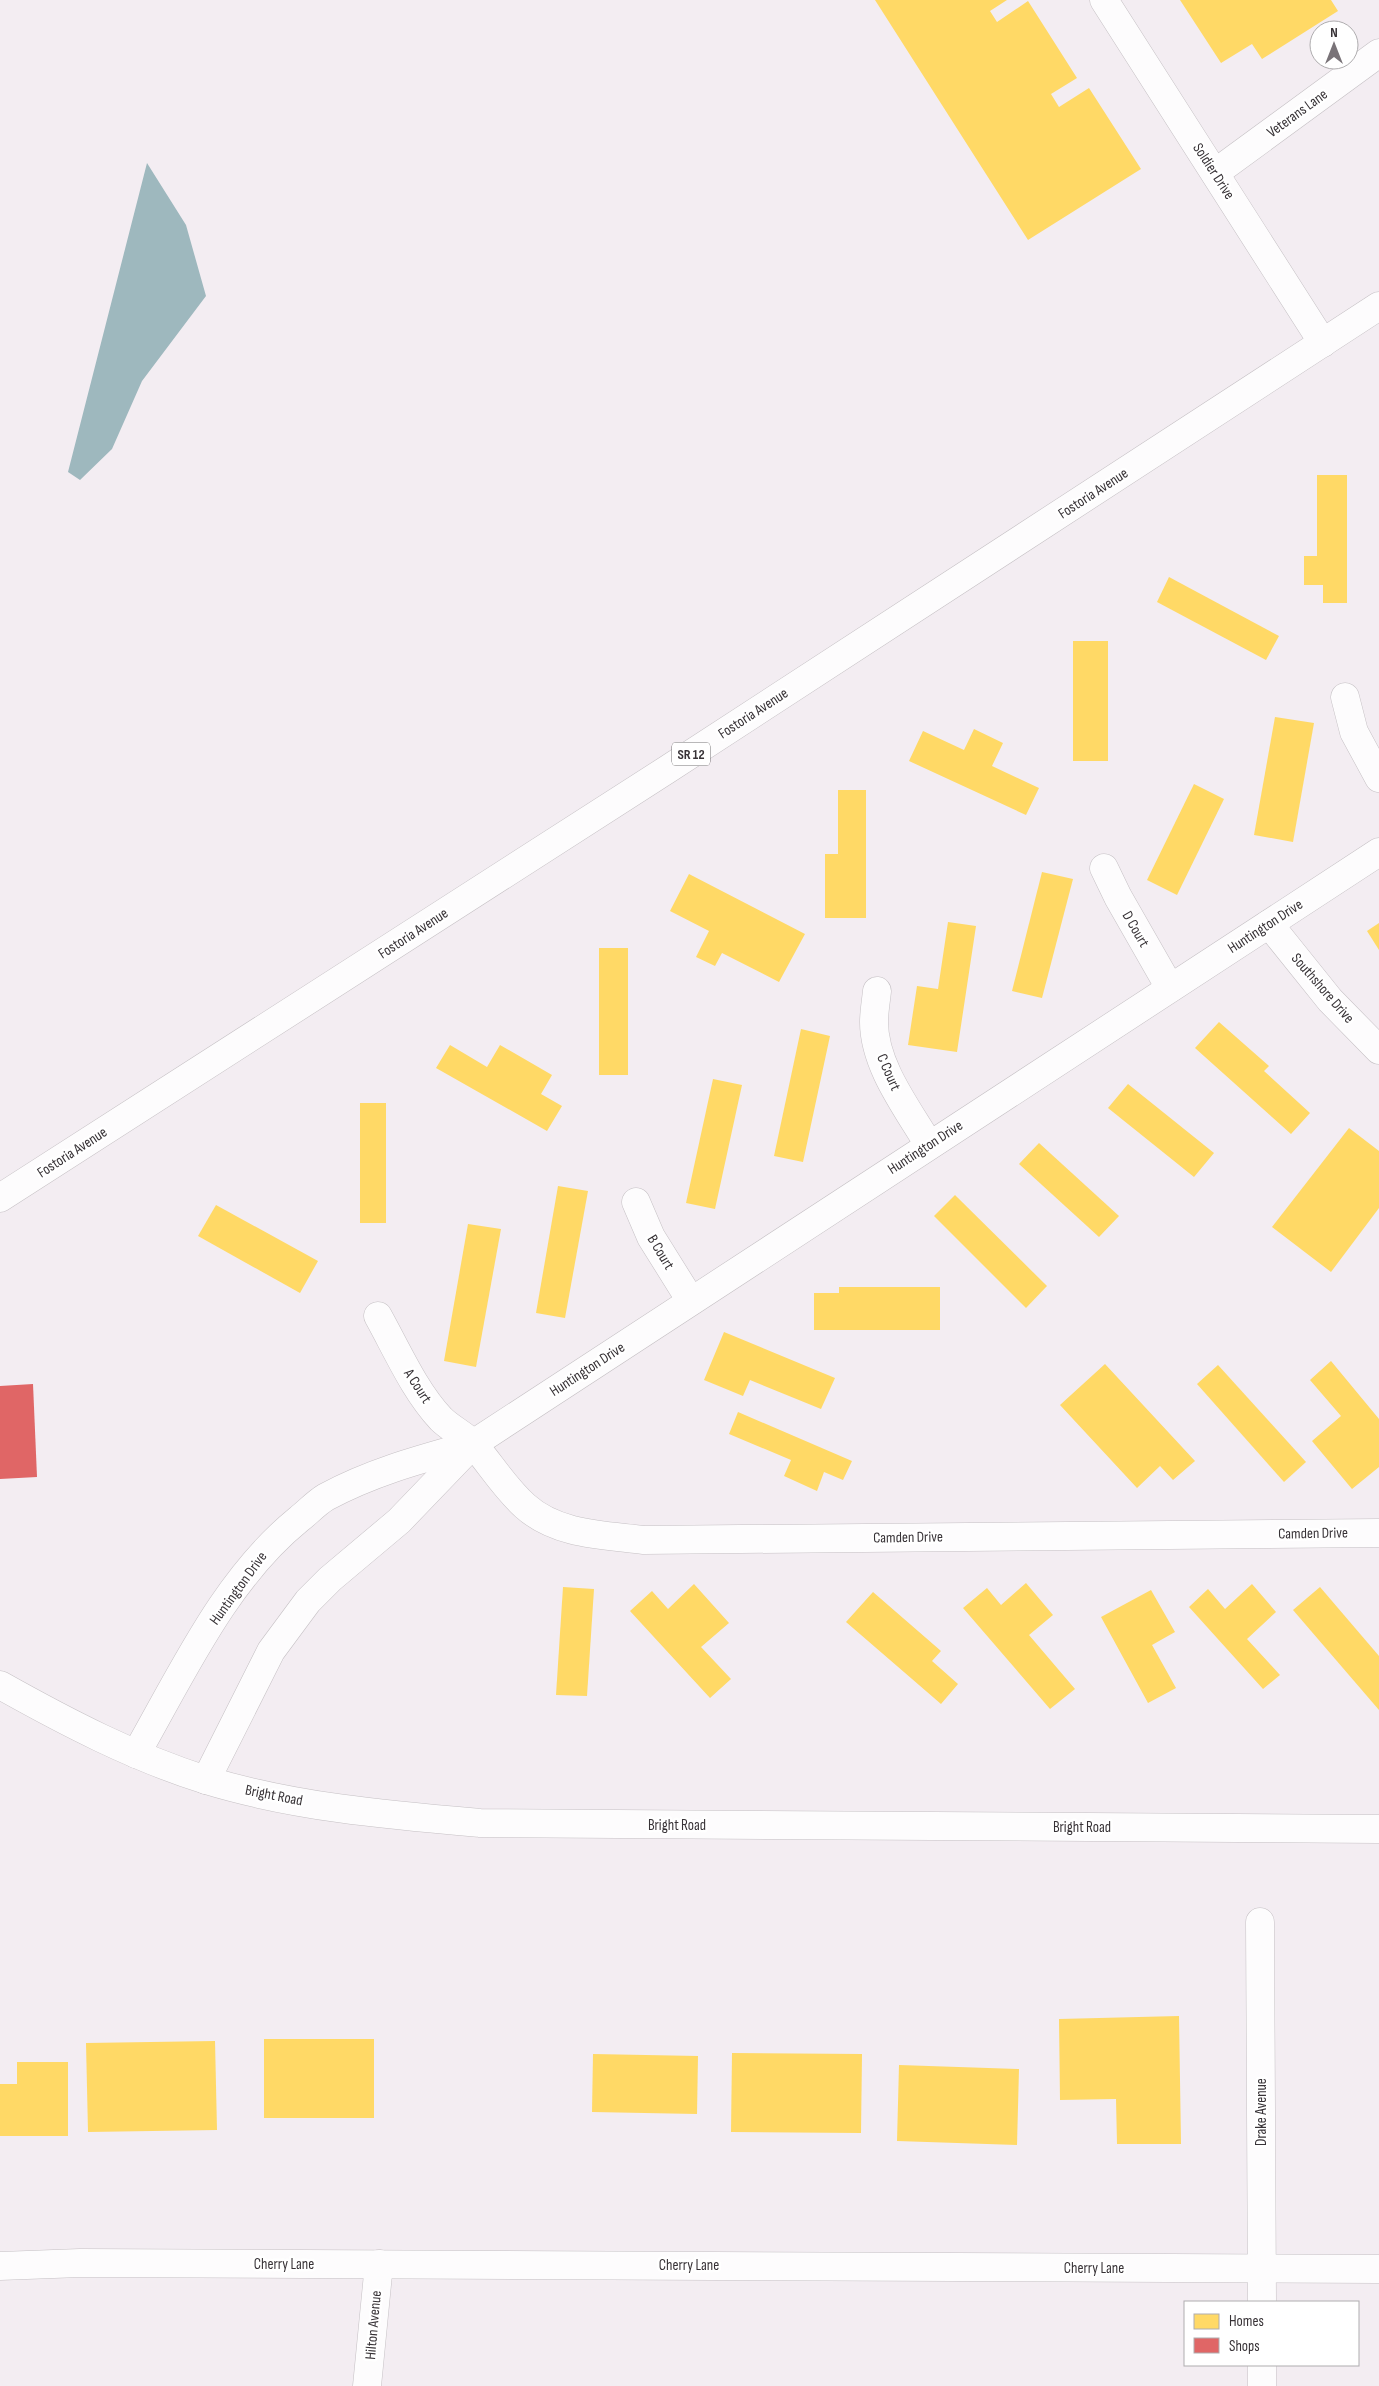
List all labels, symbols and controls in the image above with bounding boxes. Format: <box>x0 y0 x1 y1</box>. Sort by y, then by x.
north arrow <box>1309 20 1359 70</box>
text: N <box>1330 24 1338 41</box>
street label: Veterans Lane <box>1263 85 1331 142</box>
street label: Soldier Drive <box>1188 140 1239 203</box>
street label: Fostoria Avenue <box>1055 464 1132 523</box>
street label: Fostoria Avenue <box>715 684 792 743</box>
road number: SR 12 <box>672 742 710 766</box>
street label: Huntington Drive <box>1224 895 1306 958</box>
street label: Fostoria Avenue <box>375 904 452 963</box>
street label: D Court <box>1118 908 1154 951</box>
street label: Southshore Drive <box>1287 949 1358 1027</box>
street label: C Court <box>872 1051 905 1094</box>
street label: Huntington Drive <box>884 1116 966 1179</box>
street label: Fostoria Avenue <box>34 1123 111 1182</box>
street label: B Court <box>643 1231 679 1274</box>
street label: Huntington Drive <box>546 1338 628 1401</box>
street label: A Court <box>399 1365 436 1408</box>
street label: Camden Drive <box>1278 1523 1348 1544</box>
street label: Camden Drive <box>873 1527 943 1548</box>
street label: Huntington Drive <box>205 1548 271 1629</box>
street label: Bright Road <box>244 1781 304 1810</box>
street label: Bright Road <box>648 1816 706 1835</box>
street label: Bright Road <box>1053 1818 1111 1837</box>
street label: Drake Avenue <box>1252 2078 1271 2146</box>
street label: Cherry Lane <box>254 2255 314 2274</box>
street label: Cherry Lane <box>659 2256 719 2275</box>
street label: Cherry Lane <box>1064 2259 1124 2278</box>
street label: Hilton Avenue <box>361 2290 386 2360</box>
legend <box>1184 2301 1359 2366</box>
text: Homes <box>1229 2312 1264 2331</box>
text: Shops <box>1229 2337 1260 2356</box>

